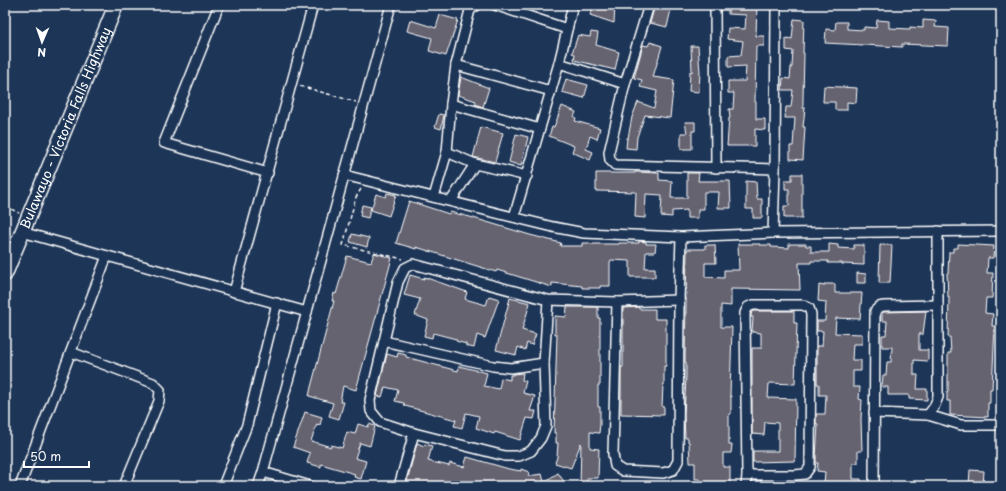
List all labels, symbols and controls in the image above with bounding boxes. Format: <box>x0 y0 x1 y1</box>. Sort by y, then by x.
north arrow <box>22 22 62 62</box>
street label: Bulawayo - Victoria Falls Highway <box>15 24 115 231</box>
text: N <box>37 44 46 61</box>
scale bar <box>24 443 89 469</box>
text: 50 m <box>30 447 61 465</box>

